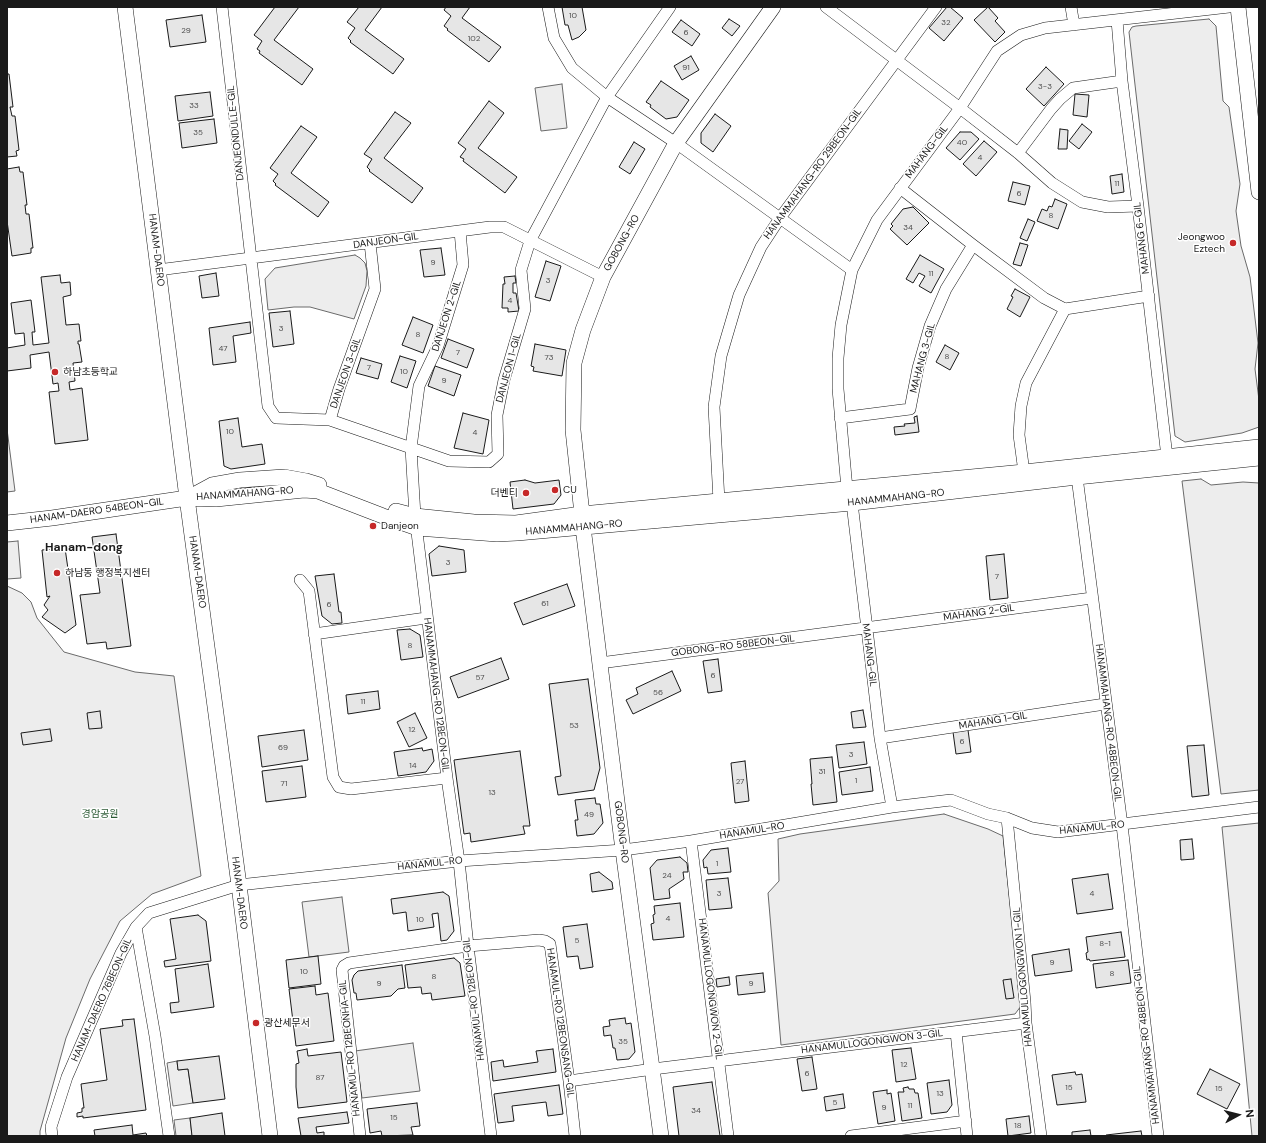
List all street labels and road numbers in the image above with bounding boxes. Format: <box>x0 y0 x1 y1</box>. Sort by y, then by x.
street label: DANJEONDULLE-GIL <box>225 85 247 181</box>
street label: HANAMMAHANG-RO 29BEON-GIL <box>761 106 865 242</box>
street label: MAHANG-GIL <box>903 123 951 181</box>
street label: MAHANG 6-GIL <box>1132 201 1152 275</box>
street label: HANAM-DAERO <box>146 213 166 287</box>
street label: GOBONG-RO <box>602 213 642 273</box>
street label: DANJEON-GIL <box>353 230 419 252</box>
street label: DANJEON 2-GIL <box>430 279 464 353</box>
street label: MAHANG 3-GIL <box>908 322 938 394</box>
street label: DANJEON 1-GIL <box>494 332 524 404</box>
street label: DANJEON 3-GIL <box>328 336 364 410</box>
street label: HANAMMAHANG-RO <box>196 485 294 503</box>
street label: HANAMMAHANG-RO <box>847 487 945 509</box>
street label: HANAM-DAERO 54BEON-GIL <box>29 496 165 526</box>
street label: HANAMMAHANG-RO <box>525 518 623 538</box>
street label: HANAM-DAERO <box>186 535 208 609</box>
street label: MAHANG 2-GIL <box>943 602 1015 624</box>
street label: HANAMMAHANG-RO 12BEON-GIL <box>421 617 451 773</box>
street label: MAHANG-GIL <box>859 623 879 687</box>
street label: GOBONG-RO 58BEON-GIL <box>671 632 795 660</box>
street label: HANAMMAHANG-RO 48BEON-GIL <box>1092 643 1124 803</box>
street label: MAHANG 1-GIL <box>958 710 1028 732</box>
street label: GOBONG-RO <box>611 800 631 864</box>
street label: HANAMUL-RO <box>1059 819 1125 837</box>
street label: HANAMUL-RO <box>719 820 785 842</box>
street label: HANAMUL-RO <box>397 855 463 873</box>
street label: HANAM-DAERO <box>229 856 249 930</box>
street label: HANAMULLOGONGWON 1-GIL <box>1011 907 1035 1047</box>
street label: HANAMULLOGONGWON 2-GIL <box>695 918 725 1060</box>
street label: HANAM-DAERO 76BEON-GIL <box>69 936 135 1064</box>
street label: HANAMUL-RO 12BEON-GIL <box>460 937 488 1061</box>
street label: HANAMUL-RO 12BEONSANG-GIL <box>544 947 576 1099</box>
street label: HANAMMAHANG-RO 48BEON-GIL <box>1131 965 1163 1125</box>
street label: HANAMUL-RO 12BEONHA-GIL <box>337 979 363 1117</box>
street label: HANAMULLOGONGWON 3-GIL <box>800 1027 944 1057</box>

